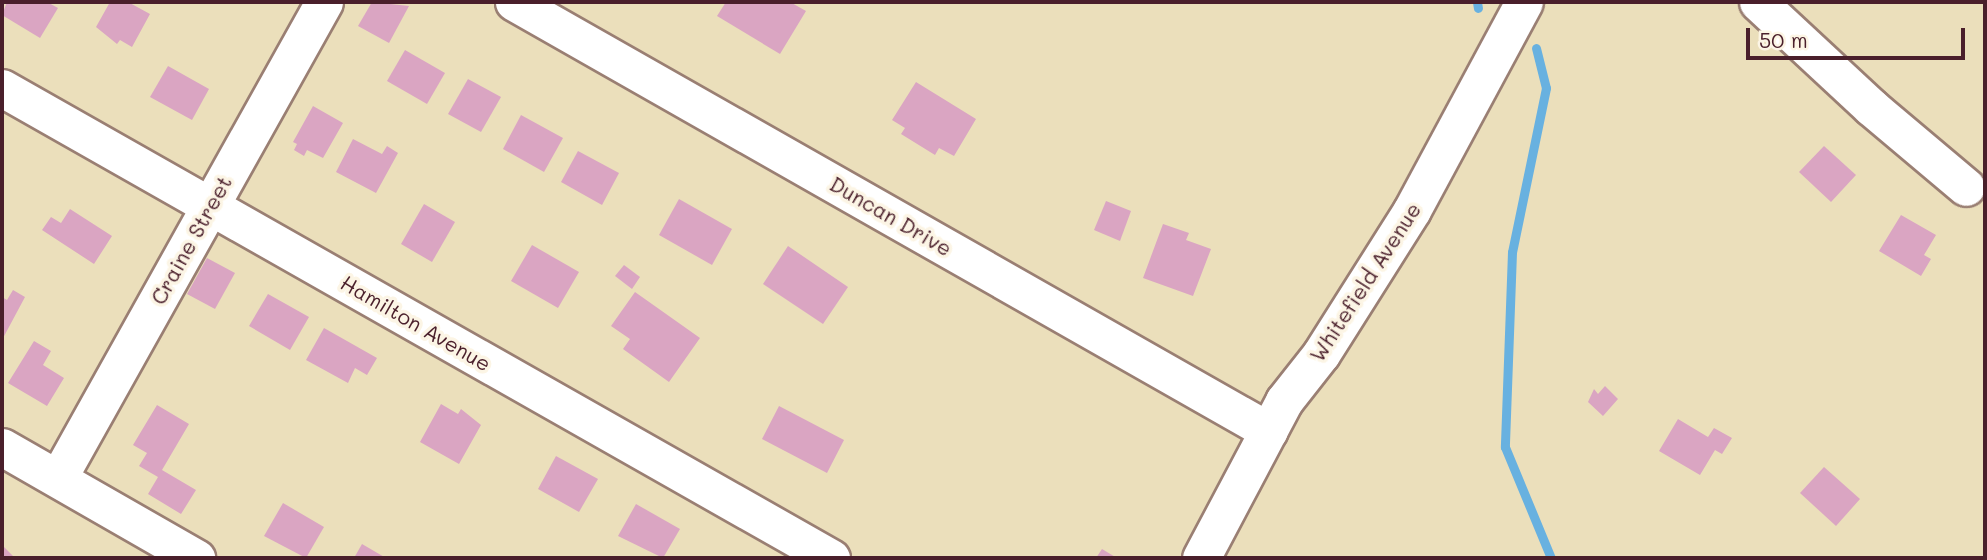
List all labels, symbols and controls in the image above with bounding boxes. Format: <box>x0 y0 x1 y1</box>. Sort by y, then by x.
scale bar <box>1749 14 1968 58</box>
text: 50 m <box>1759 26 1808 53</box>
street label: Craine Street <box>145 171 237 309</box>
street label: Duncan Drive <box>825 171 957 261</box>
street label: Whitefield Avenue <box>1304 198 1426 366</box>
street label: Hamilton Avenue <box>336 270 496 376</box>

